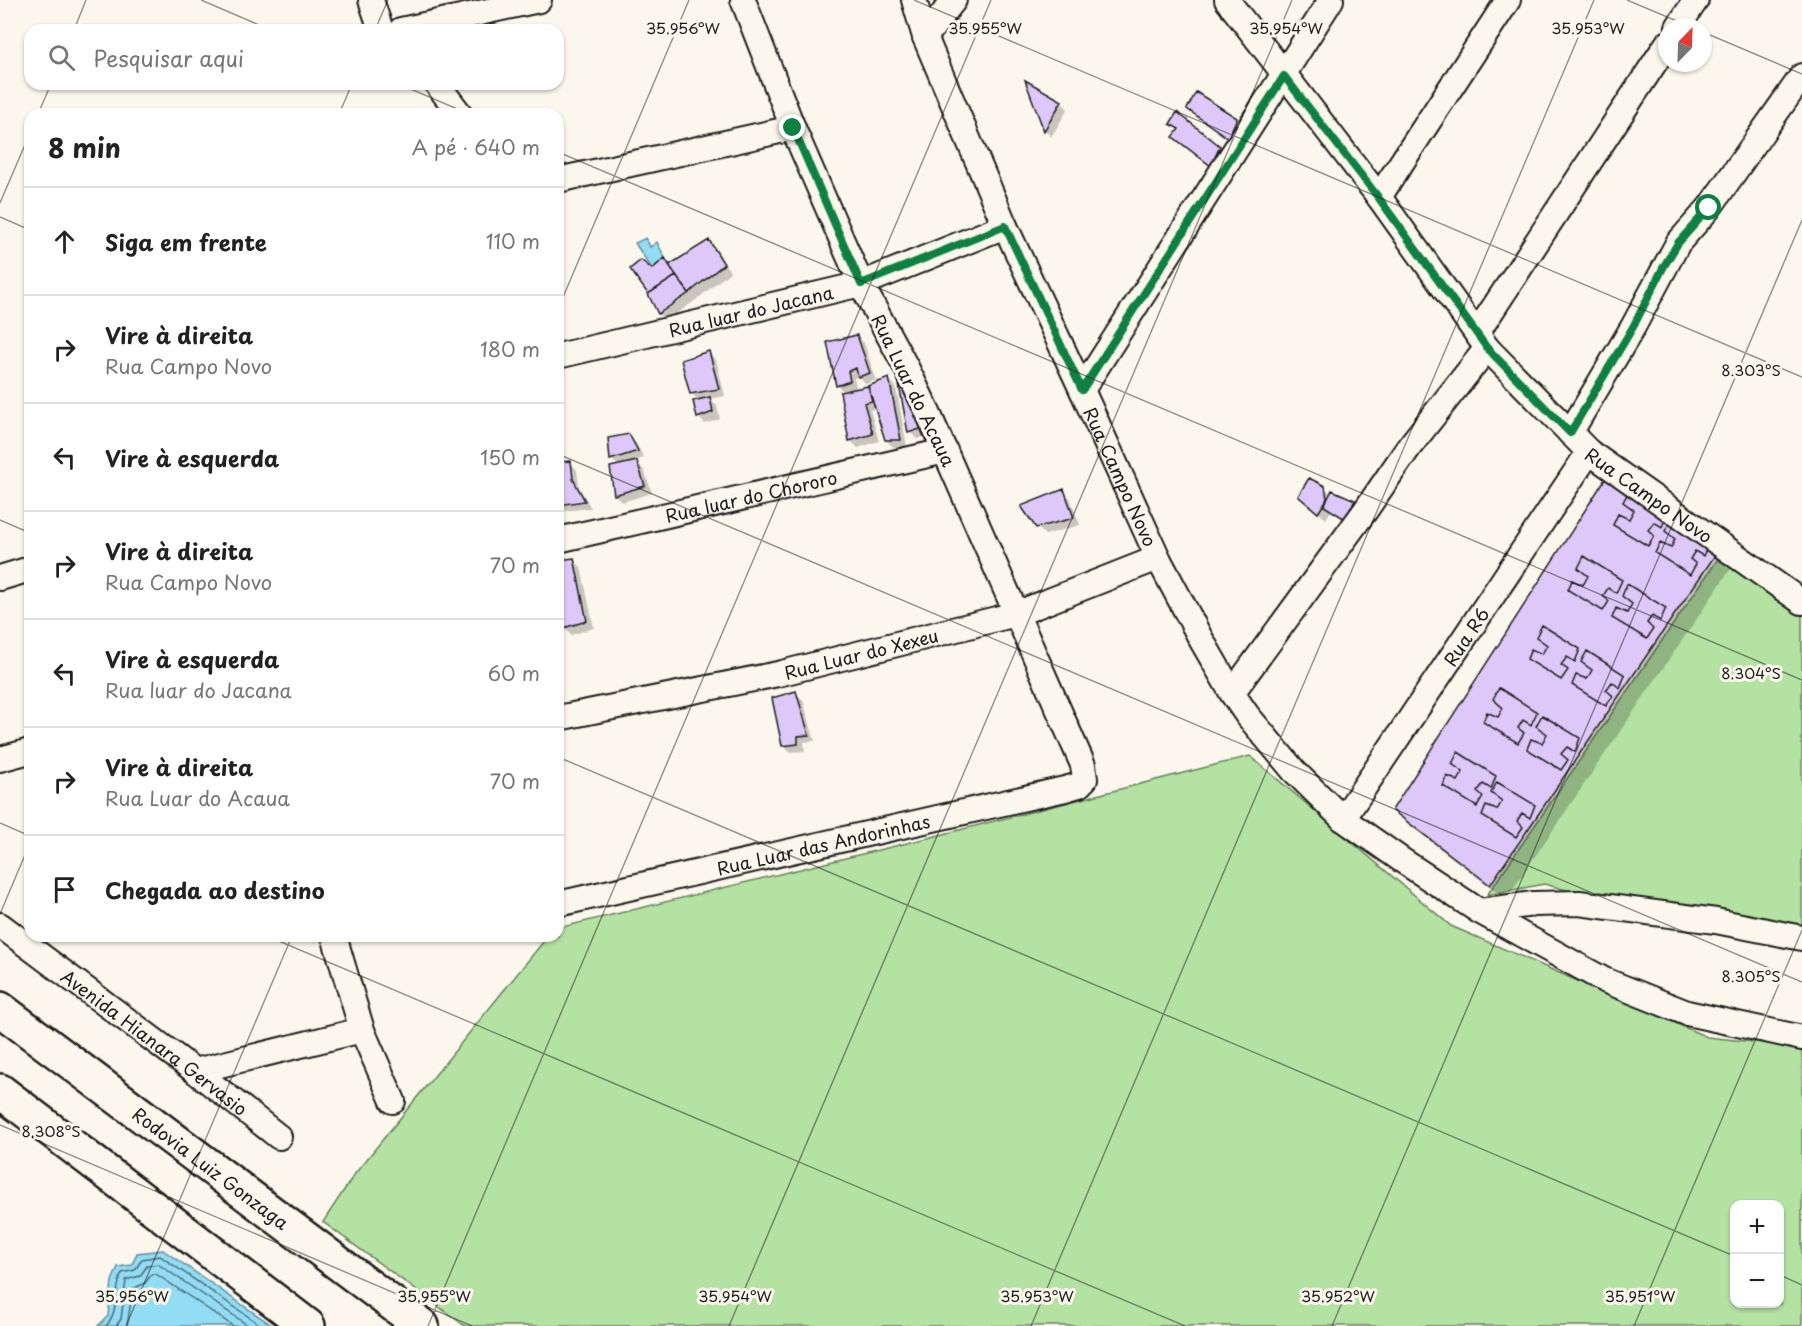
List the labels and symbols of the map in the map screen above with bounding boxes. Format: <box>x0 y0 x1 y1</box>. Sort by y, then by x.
text: 35.956°W <box>646 16 721 39</box>
text: 35.955°W <box>948 16 1022 39</box>
text: 35.954°W <box>1249 16 1323 39</box>
text: 35.953°W <box>1551 16 1625 39</box>
north arrow <box>1658 18 1712 72</box>
route end <box>779 114 805 140</box>
route start <box>1695 194 1721 220</box>
street label: Rua luar do Jacana <box>666 278 836 343</box>
street label: Rua Luar do Acaua <box>865 309 963 471</box>
text: 8.303°S <box>1721 358 1781 381</box>
street label: Rua Campo Novo <box>1078 402 1164 551</box>
street label: Rua Campo Novo <box>1580 440 1719 549</box>
street label: Rua luar do Chororo <box>662 463 840 528</box>
street label: Rua R6 <box>1436 602 1495 671</box>
street label: Rua Luar do Xexeu <box>781 621 941 685</box>
text: 8.304°S <box>1721 661 1781 684</box>
street label: Rua Luar das Andorinhas <box>714 807 933 881</box>
street label: Avenida Hianara Gervasio <box>56 962 254 1121</box>
text: 8.305°S <box>1721 964 1781 987</box>
street label: Rodovia Luiz Gonzaga <box>127 1100 295 1236</box>
text: 8.308°S <box>21 1119 81 1142</box>
text: 35.956°W <box>95 1284 170 1307</box>
text: 35.955°W <box>397 1284 471 1307</box>
text: 35.954°W <box>698 1284 772 1307</box>
text: 35.953°W <box>1000 1284 1074 1307</box>
text: 35.952°W <box>1301 1284 1376 1307</box>
text: 35.951°W <box>1605 1284 1676 1307</box>

